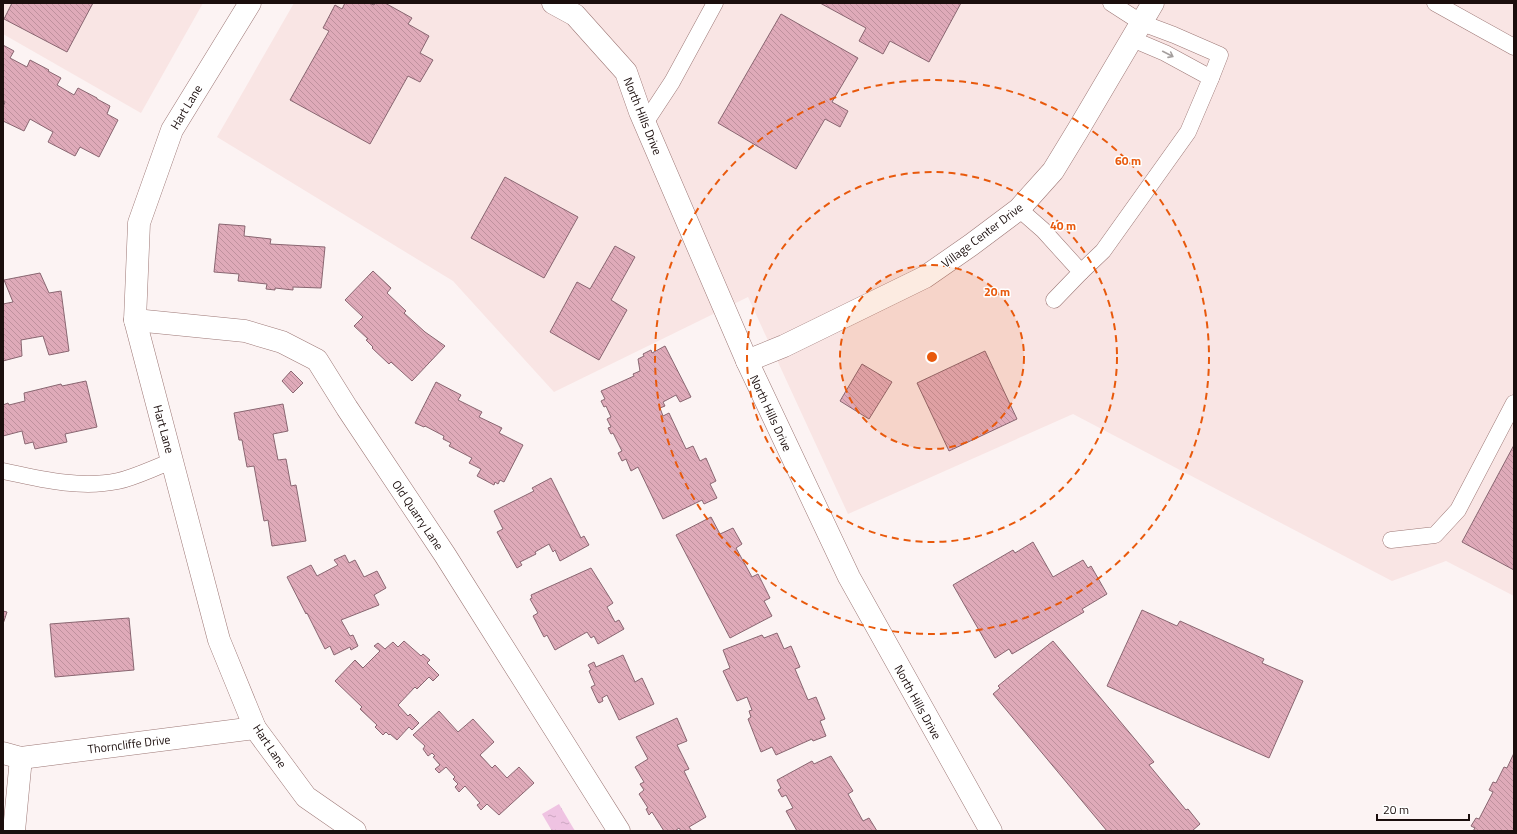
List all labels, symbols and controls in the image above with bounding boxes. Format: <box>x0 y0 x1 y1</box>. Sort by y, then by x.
one-way arrow <box>1161 51 1173 59</box>
street label: North Hills Drive <box>619 74 667 158</box>
street label: Hart Lane <box>165 81 207 133</box>
text: 60 m <box>1115 151 1141 170</box>
street label: Village Center Drive <box>937 198 1027 272</box>
text: 40 m <box>1050 216 1076 235</box>
text: 20 m <box>984 282 1010 301</box>
centre of rings <box>925 350 939 364</box>
street label: North Hills Drive <box>745 372 797 454</box>
street label: Hart Lane <box>148 403 180 455</box>
street label: Old Quarry Lane <box>387 476 449 554</box>
street label: North Hills Drive <box>890 661 946 743</box>
street label: Hart Lane <box>248 720 292 772</box>
street label: Thorncliffe Drive <box>87 730 171 758</box>
scale bar <box>1377 796 1469 822</box>
text: 20 m <box>1383 800 1409 819</box>

